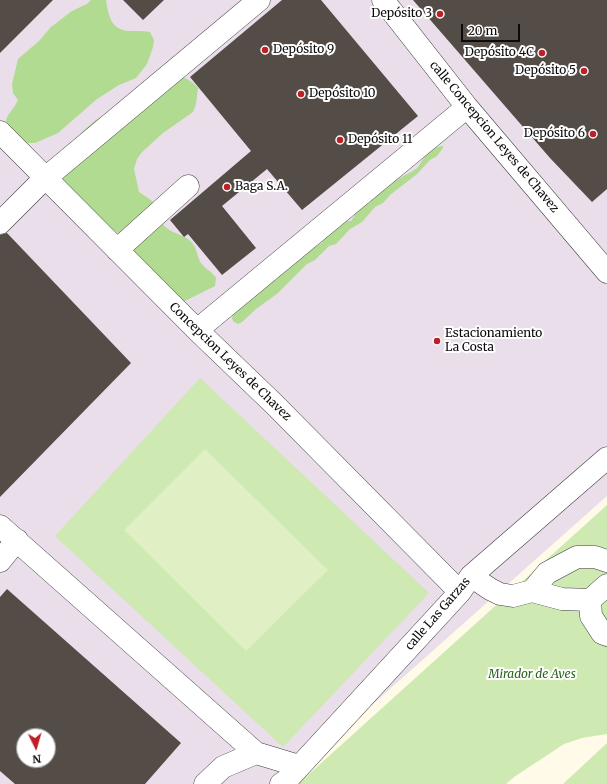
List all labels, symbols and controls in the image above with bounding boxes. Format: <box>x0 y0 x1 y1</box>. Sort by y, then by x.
place label: Depósito 3 <box>371 7 432 21</box>
marker: Depósito 3 <box>435 9 445 19</box>
scale bar <box>463 16 522 42</box>
text: 20 m <box>468 23 497 38</box>
place label: Depósito 9 <box>273 43 334 57</box>
marker: Depósito 9 <box>260 45 270 55</box>
place label: Depósito 4C <box>465 46 534 60</box>
marker: Depósito 4C <box>537 48 547 58</box>
street label: calle Concepcion Leyes de Chavez <box>426 58 562 216</box>
place label: Depósito 5 <box>515 64 576 78</box>
marker: Depósito 5 <box>579 66 589 76</box>
place label: Depósito 10 <box>309 87 376 101</box>
marker: Depósito 10 <box>296 89 306 99</box>
place label: Depósito 6 <box>524 127 585 141</box>
marker: Depósito 6 <box>588 129 598 139</box>
place label: Depósito 11 <box>348 133 412 147</box>
marker: Depósito 11 <box>335 135 345 145</box>
place label: Baga S.A. <box>235 180 288 194</box>
marker: Baga S.A. <box>222 182 232 192</box>
street label: Concepcion Leyes de Chavez <box>166 300 294 424</box>
place label: Estacionamiento La Costa <box>445 327 542 355</box>
marker: Estacionamiento La Costa <box>432 336 442 346</box>
street label: calle Las Garzas <box>402 575 474 653</box>
park label: Mirador de Aves <box>488 668 576 682</box>
north arrow <box>16 728 56 768</box>
text: N <box>32 752 42 766</box>

